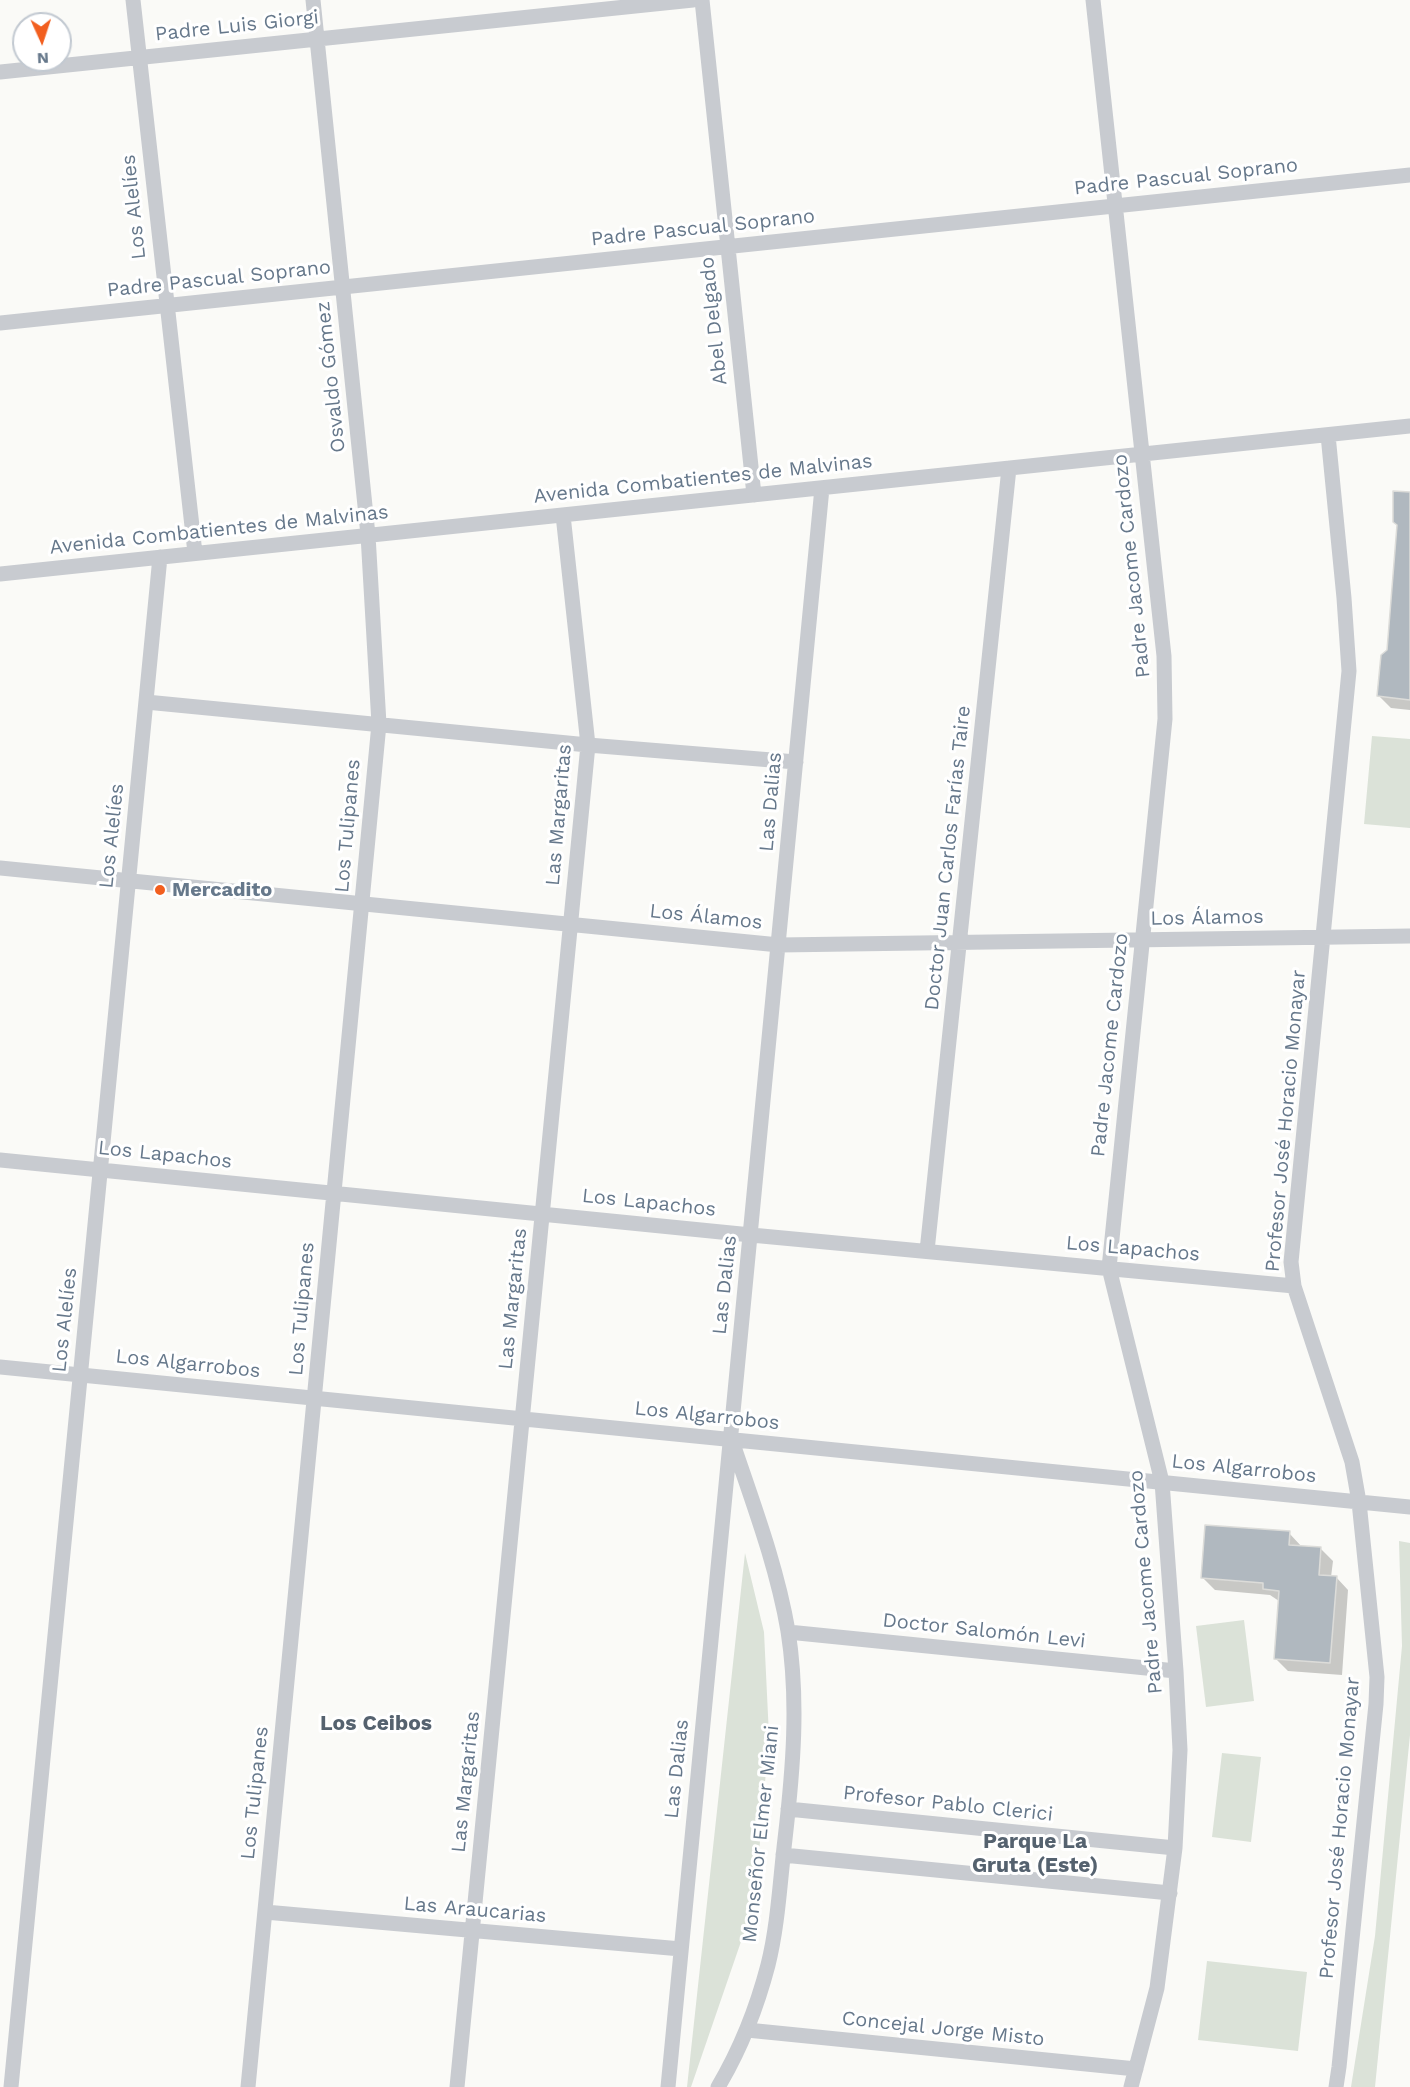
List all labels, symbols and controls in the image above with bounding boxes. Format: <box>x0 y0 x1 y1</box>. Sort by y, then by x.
street label: Padre Luis Giorgi <box>154 5 320 47</box>
north arrow <box>12 12 72 72</box>
text: N <box>36 49 49 68</box>
street label: Los Alelíes <box>117 153 151 261</box>
street label: Padre Pascual Soprano <box>1073 153 1299 201</box>
street label: Padre Pascual Soprano <box>590 204 816 252</box>
street label: Padre Pascual Soprano <box>106 255 332 303</box>
street label: Abel Delgado <box>695 256 733 386</box>
street label: Osvaldo Gómez <box>311 300 351 454</box>
street label: Avenida Combatientes de Malvinas <box>532 449 874 509</box>
street label: Padre Jacome Cardozo <box>1108 453 1156 679</box>
street label: Avenida Combatientes de Malvinas <box>48 500 390 560</box>
street label: Doctor Juan Carlos Farías Taire <box>920 704 976 1012</box>
street label: Las Margaritas <box>541 743 577 887</box>
street label: Las Dalias <box>755 751 787 853</box>
street label: Los Tulipanes <box>330 758 366 894</box>
street label: Los Alelíes <box>95 782 129 890</box>
place label: Mercadito <box>172 878 272 902</box>
marker: Mercadito <box>153 883 167 897</box>
street label: Los Álamos <box>648 899 764 935</box>
street label: Los Álamos <box>1150 905 1264 931</box>
street label: Padre Jacome Cardozo <box>1086 932 1134 1158</box>
street label: Profesor José Horacio Monayar <box>1261 969 1311 1273</box>
street label: Los Lapachos <box>97 1136 233 1174</box>
street label: Los Lapachos <box>581 1184 717 1222</box>
street label: Las Margaritas <box>494 1227 532 1371</box>
street label: Los Lapachos <box>1065 1231 1201 1267</box>
street label: Las Dalias <box>708 1234 742 1336</box>
street label: Los Tulipanes <box>284 1241 320 1377</box>
street label: Los Alelíes <box>48 1266 82 1374</box>
street label: Los Algarrobos <box>114 1344 262 1384</box>
street label: Los Algarrobos <box>633 1396 781 1436</box>
street label: Los Algarrobos <box>1170 1449 1318 1489</box>
street label: Padre Jacome Cardozo <box>1124 1469 1168 1695</box>
street label: Doctor Salomón Levi <box>881 1608 1087 1654</box>
street label: Profesor José Horacio Monayar <box>1315 1676 1365 1980</box>
street label: Las Margaritas <box>447 1710 485 1854</box>
district label: Los Ceibos <box>320 1711 432 1737</box>
street label: Las Dalias <box>660 1718 694 1820</box>
street label: Monseñor Elmer Miani <box>738 1724 784 1944</box>
street label: Los Tulipanes <box>236 1725 274 1861</box>
street label: Profesor Pablo Clerici <box>842 1781 1054 1827</box>
district label: Parque La Gruta (Este) <box>972 1829 1098 1879</box>
street label: Las Araucarias <box>403 1892 547 1928</box>
street label: Concejal Jorge Misto <box>841 2006 1045 2052</box>

